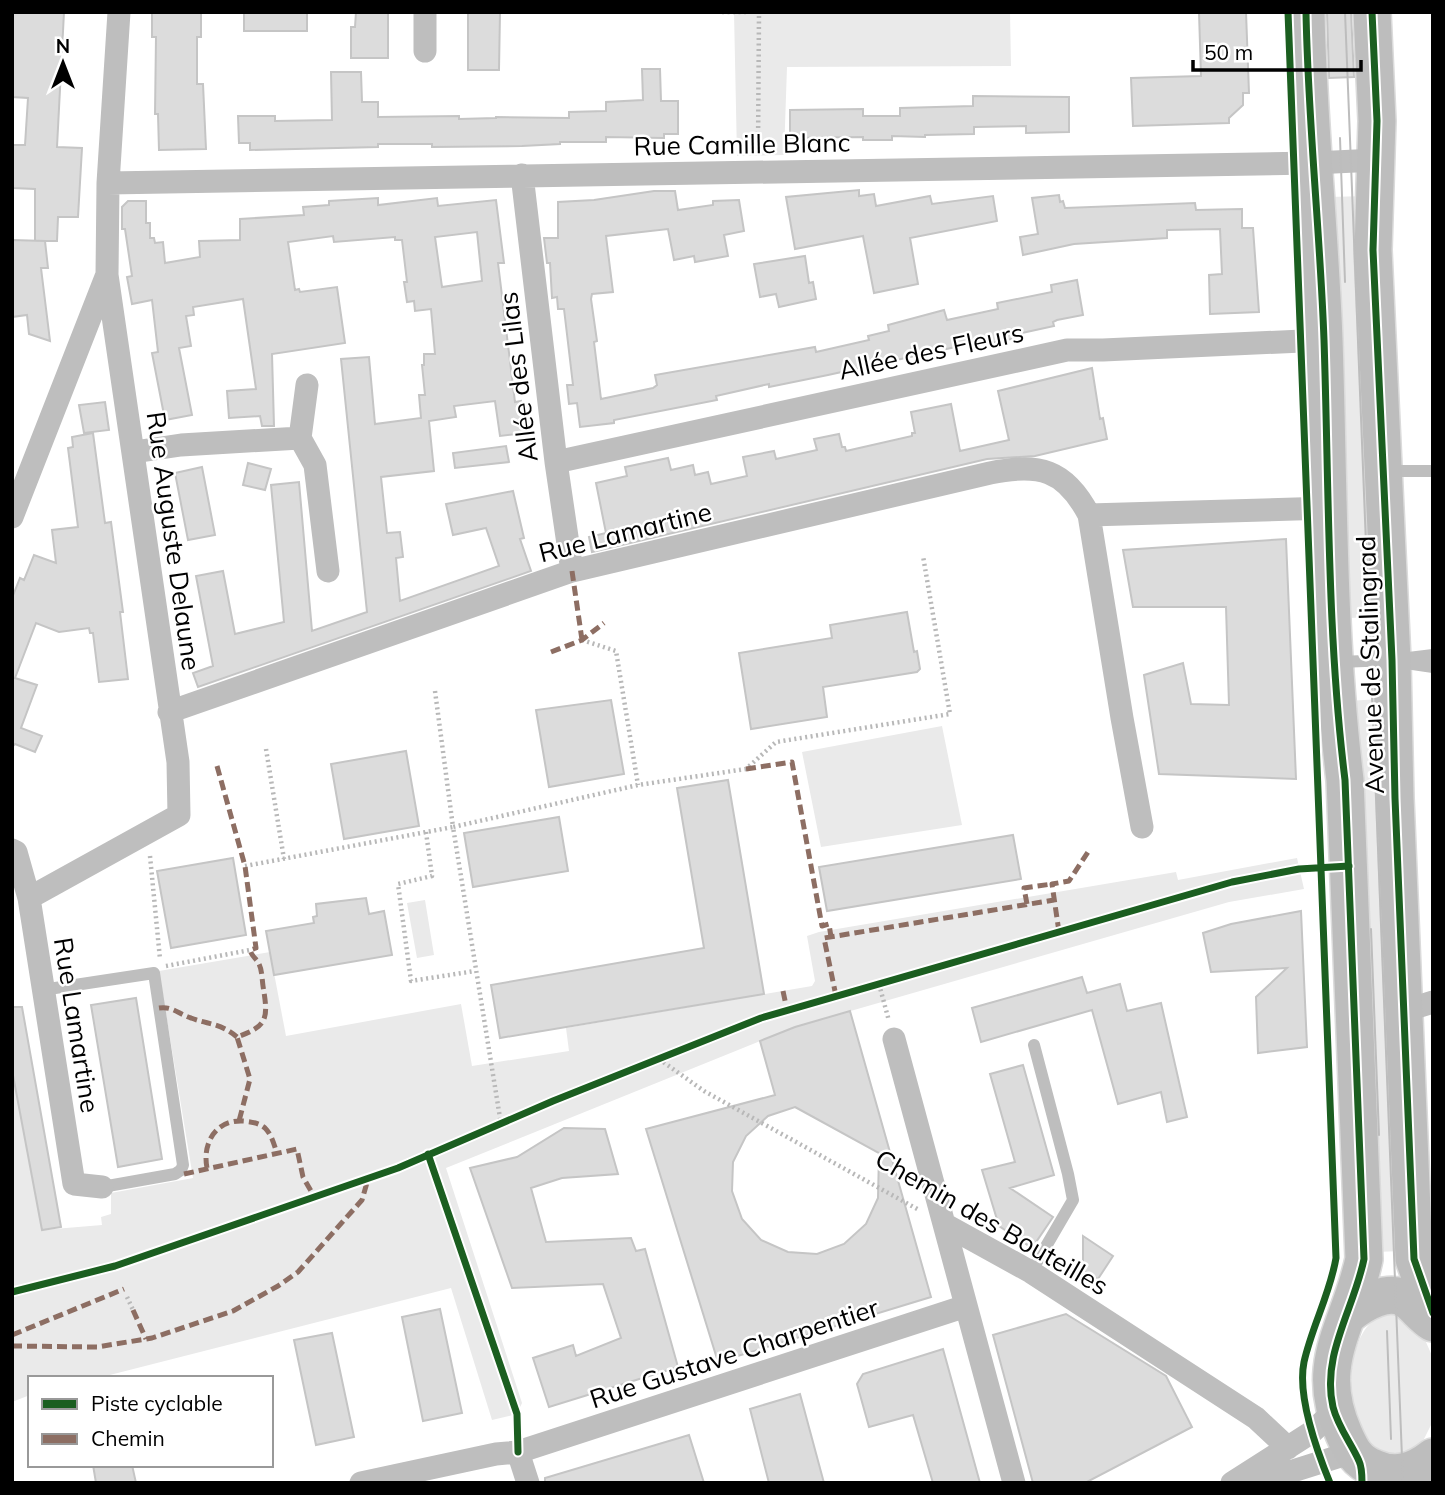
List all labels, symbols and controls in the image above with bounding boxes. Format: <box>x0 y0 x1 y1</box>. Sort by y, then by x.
north arrow <box>28 28 98 98</box>
scale bar <box>1193 28 1361 72</box>
text: N <box>56 34 70 58</box>
text: 50 m <box>1204 39 1253 65</box>
street label: Rue Camille Blanc <box>633 126 851 162</box>
street label: Allée des Lilas <box>491 290 545 464</box>
street label: Allée des Fleurs <box>836 315 1026 387</box>
street label: Rue Auguste Delaune <box>139 409 209 673</box>
street label: Rue Lamartine <box>535 495 715 569</box>
street label: Avenue de Stalingrad <box>1349 535 1391 795</box>
street label: Rue Lamartine <box>47 935 107 1115</box>
street label: Chemin des Bouteilles <box>869 1142 1115 1302</box>
street label: Rue Gustave Charpentier <box>585 1291 883 1415</box>
legend <box>28 1376 273 1467</box>
text: Piste cyclable <box>91 1390 223 1416</box>
text: Chemin <box>91 1425 165 1451</box>

